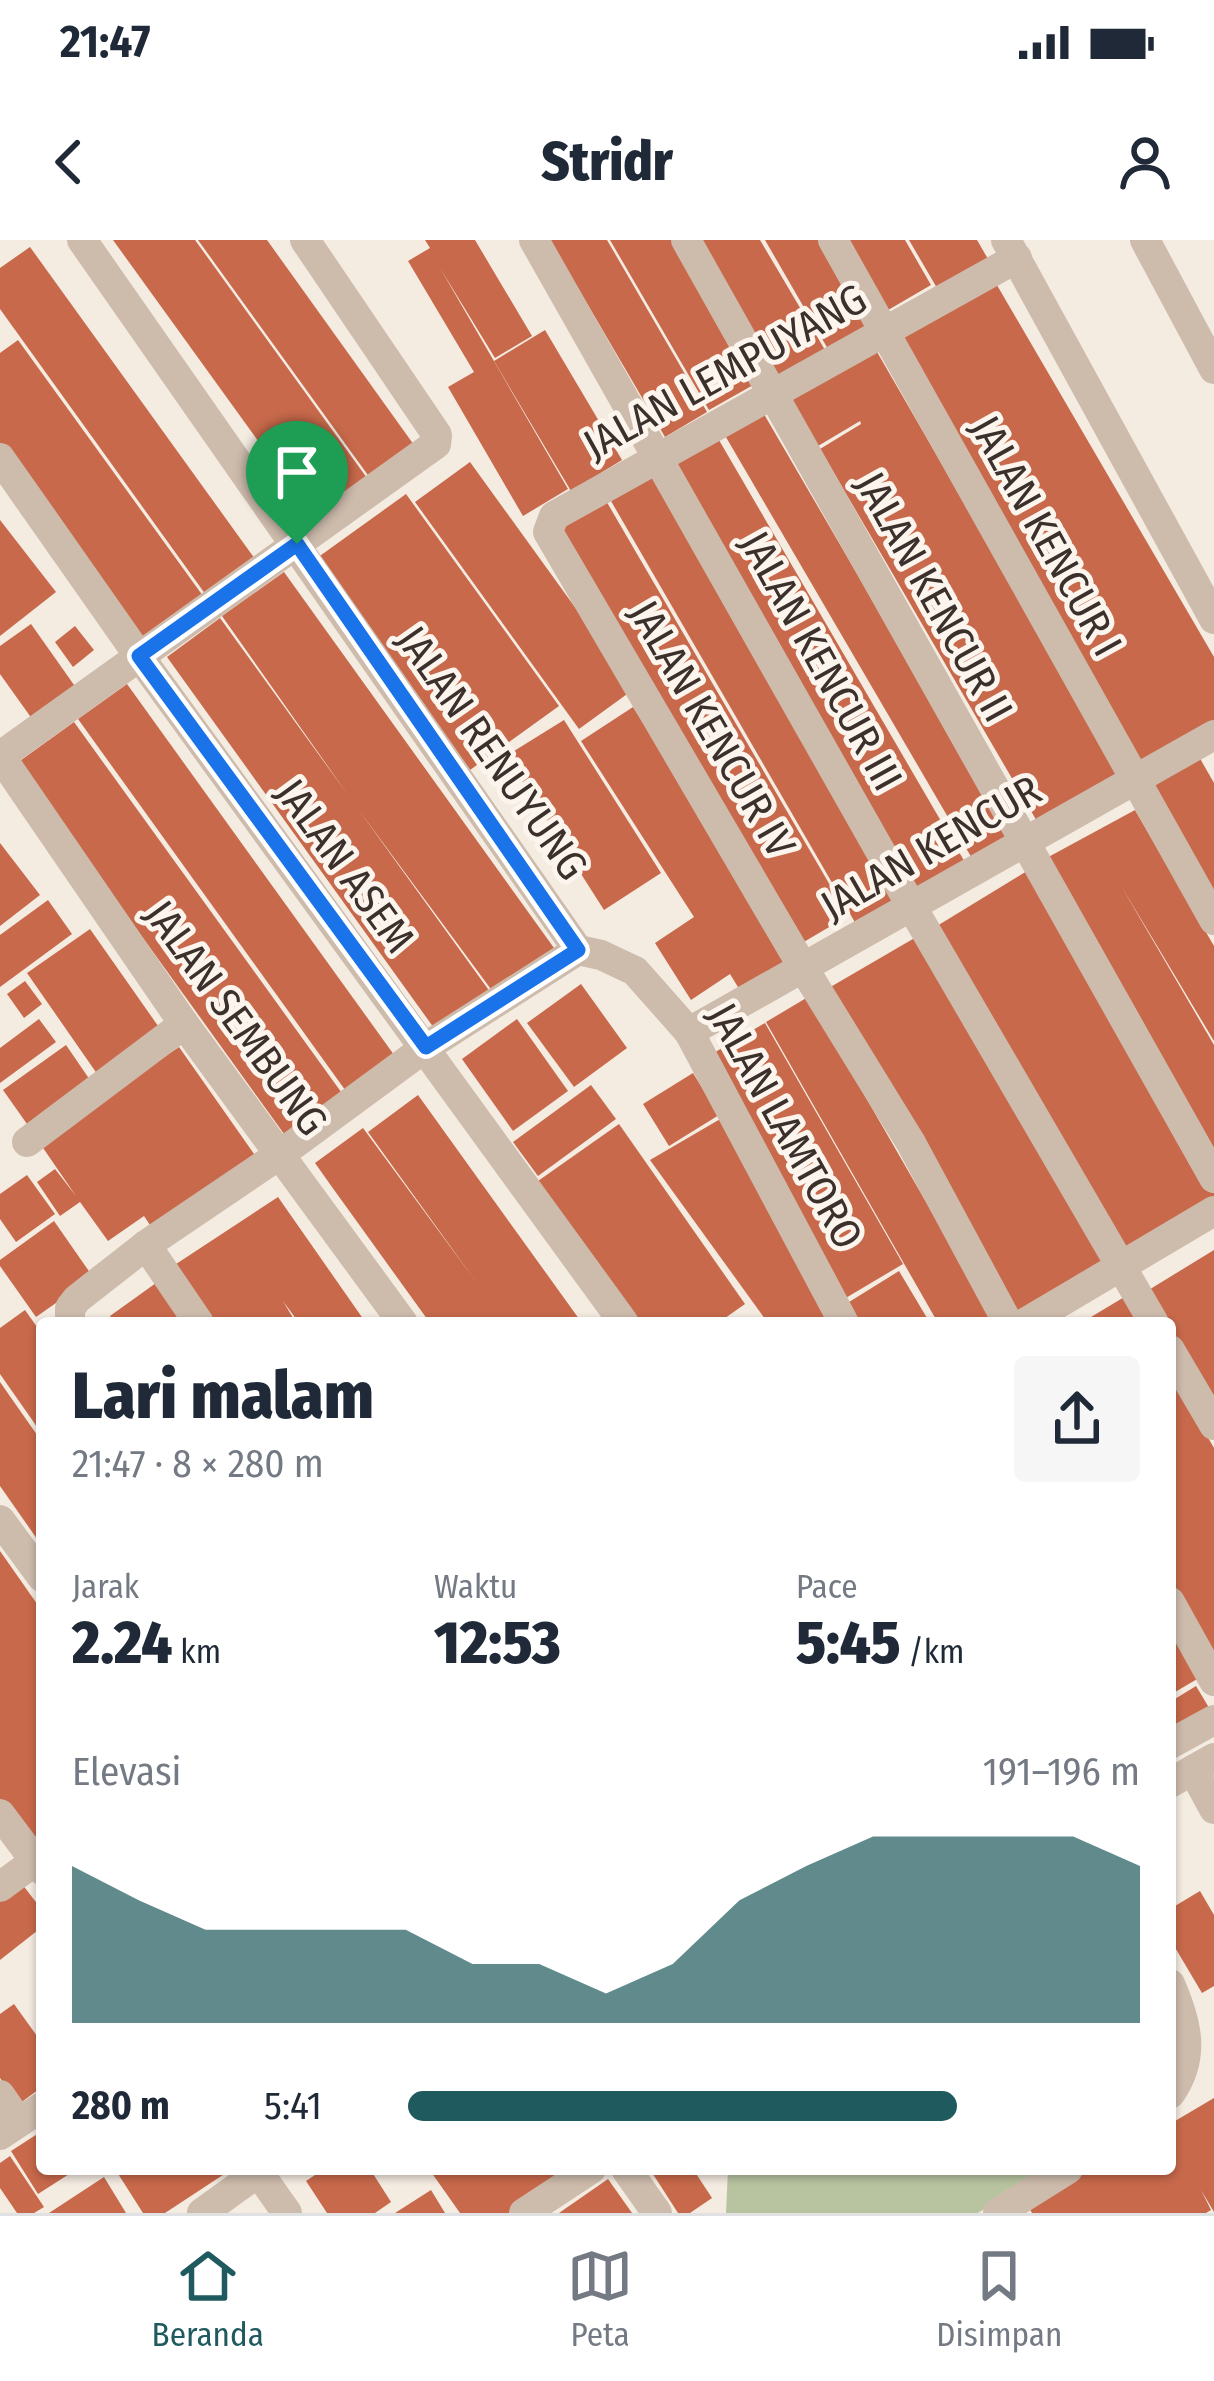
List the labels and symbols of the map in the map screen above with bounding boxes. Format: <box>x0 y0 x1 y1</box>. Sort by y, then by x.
street label: JALAN LEMPUYANG <box>575 274 875 470</box>
street label: JALAN KENCUR I <box>960 407 1132 665</box>
pin <box>246 421 348 544</box>
street label: JALAN KENCUR II <box>845 464 1023 730</box>
street label: JALAN KENCUR III <box>729 523 913 799</box>
street label: JALAN KENCUR IV <box>618 592 806 867</box>
street label: JALAN RENUYUNG <box>386 617 598 889</box>
street label: JALAN KENCUR <box>812 765 1050 931</box>
street label: JALAN ASEM <box>265 770 425 962</box>
street label: JALAN SEMBUNG <box>134 891 338 1145</box>
street label: JALAN LAMTORO <box>697 995 873 1257</box>

